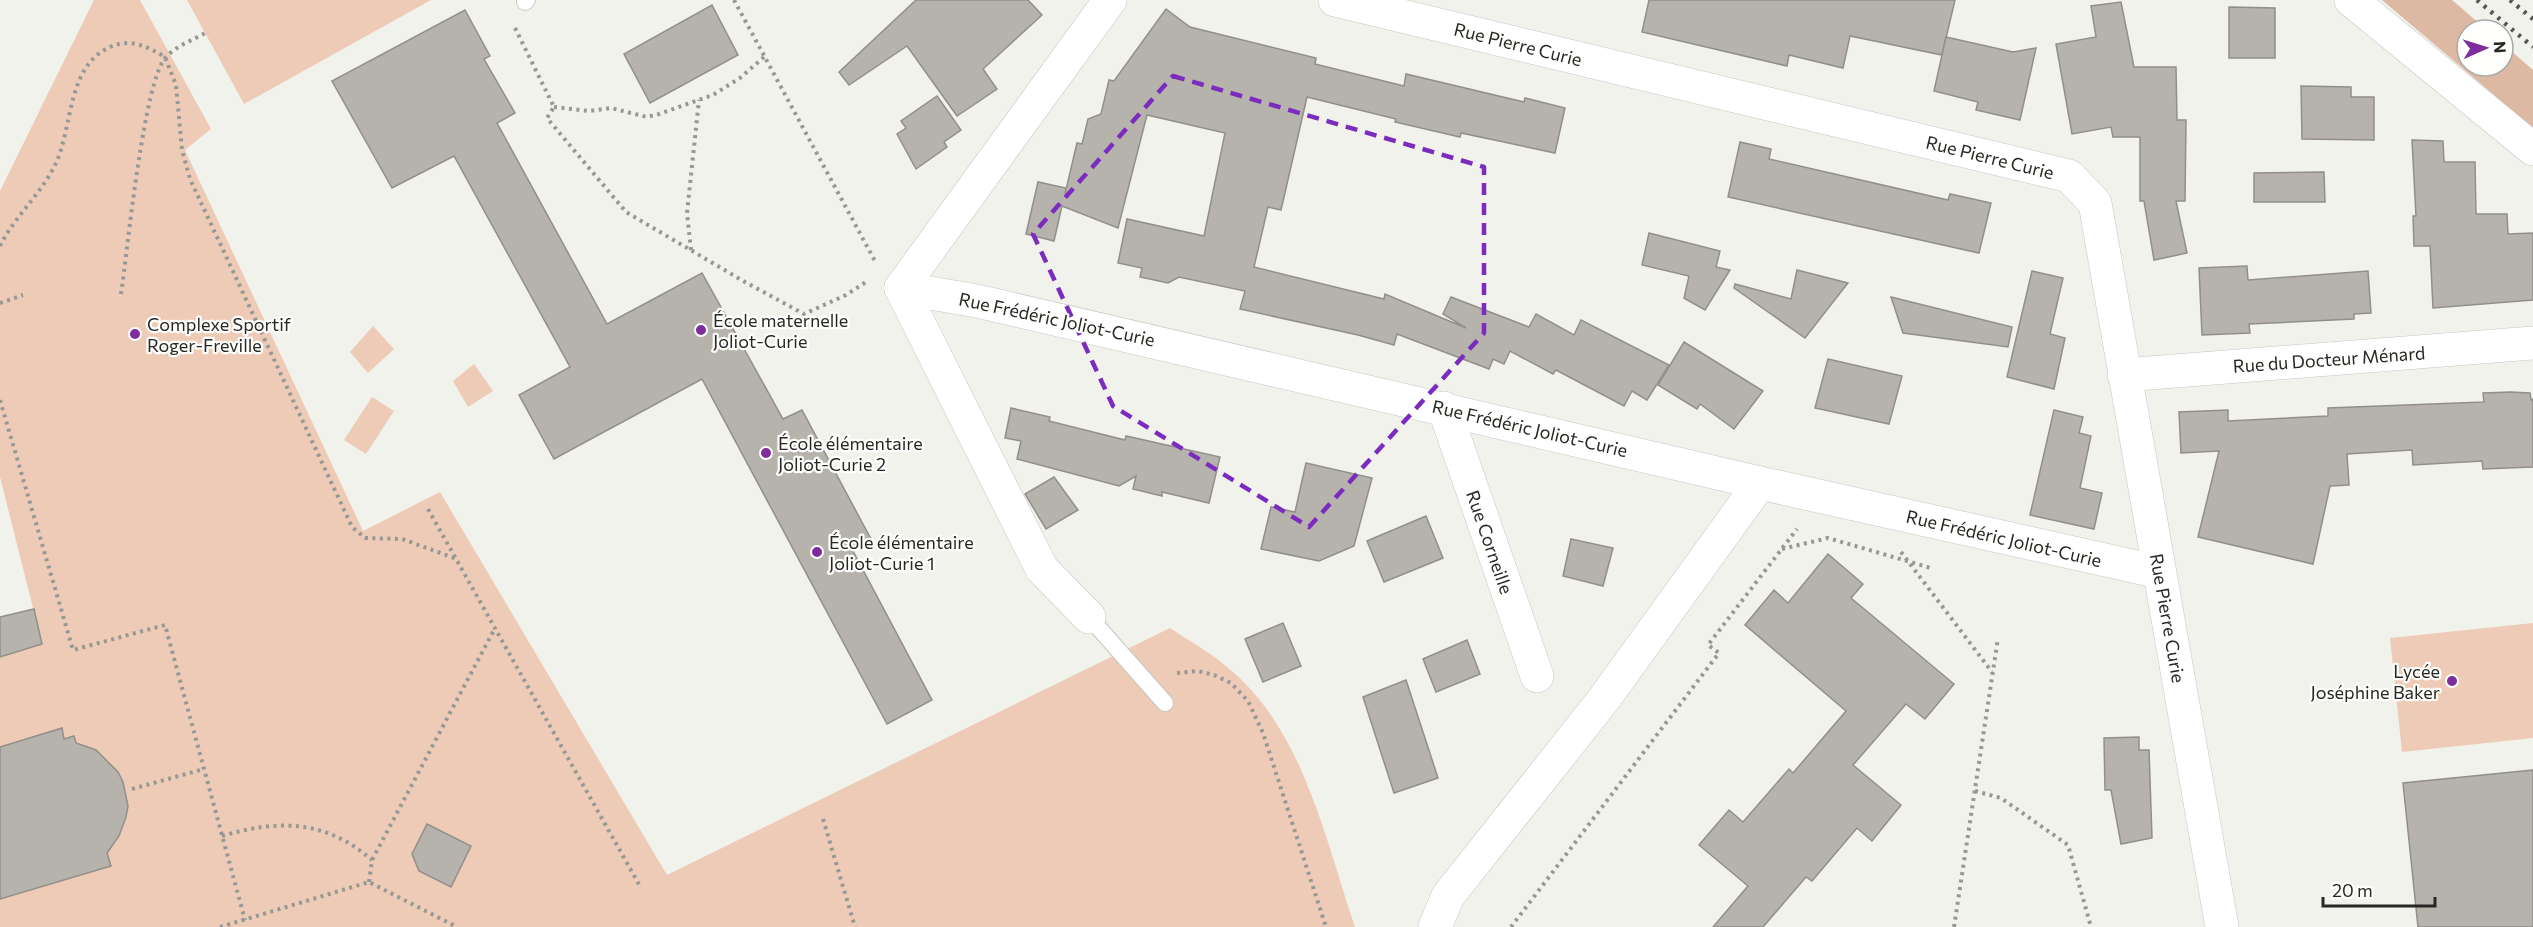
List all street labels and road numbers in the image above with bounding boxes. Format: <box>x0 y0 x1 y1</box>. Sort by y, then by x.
street label: Rue Pierre Curie <box>1452 17 1584 71</box>
street label: Rue Pierre Curie <box>1924 130 2056 184</box>
street label: Rue Frédéric Joliot-Curie <box>957 287 1157 351</box>
street label: Rue du Docteur Ménard <box>2232 341 2426 377</box>
street label: Rue Frédéric Joliot-Curie <box>1430 395 1630 461</box>
street label: Rue Corneille <box>1462 487 1518 597</box>
street label: Rue Frédéric Joliot-Curie <box>1904 505 2104 571</box>
street label: Rue Pierre Curie <box>2146 552 2190 684</box>

